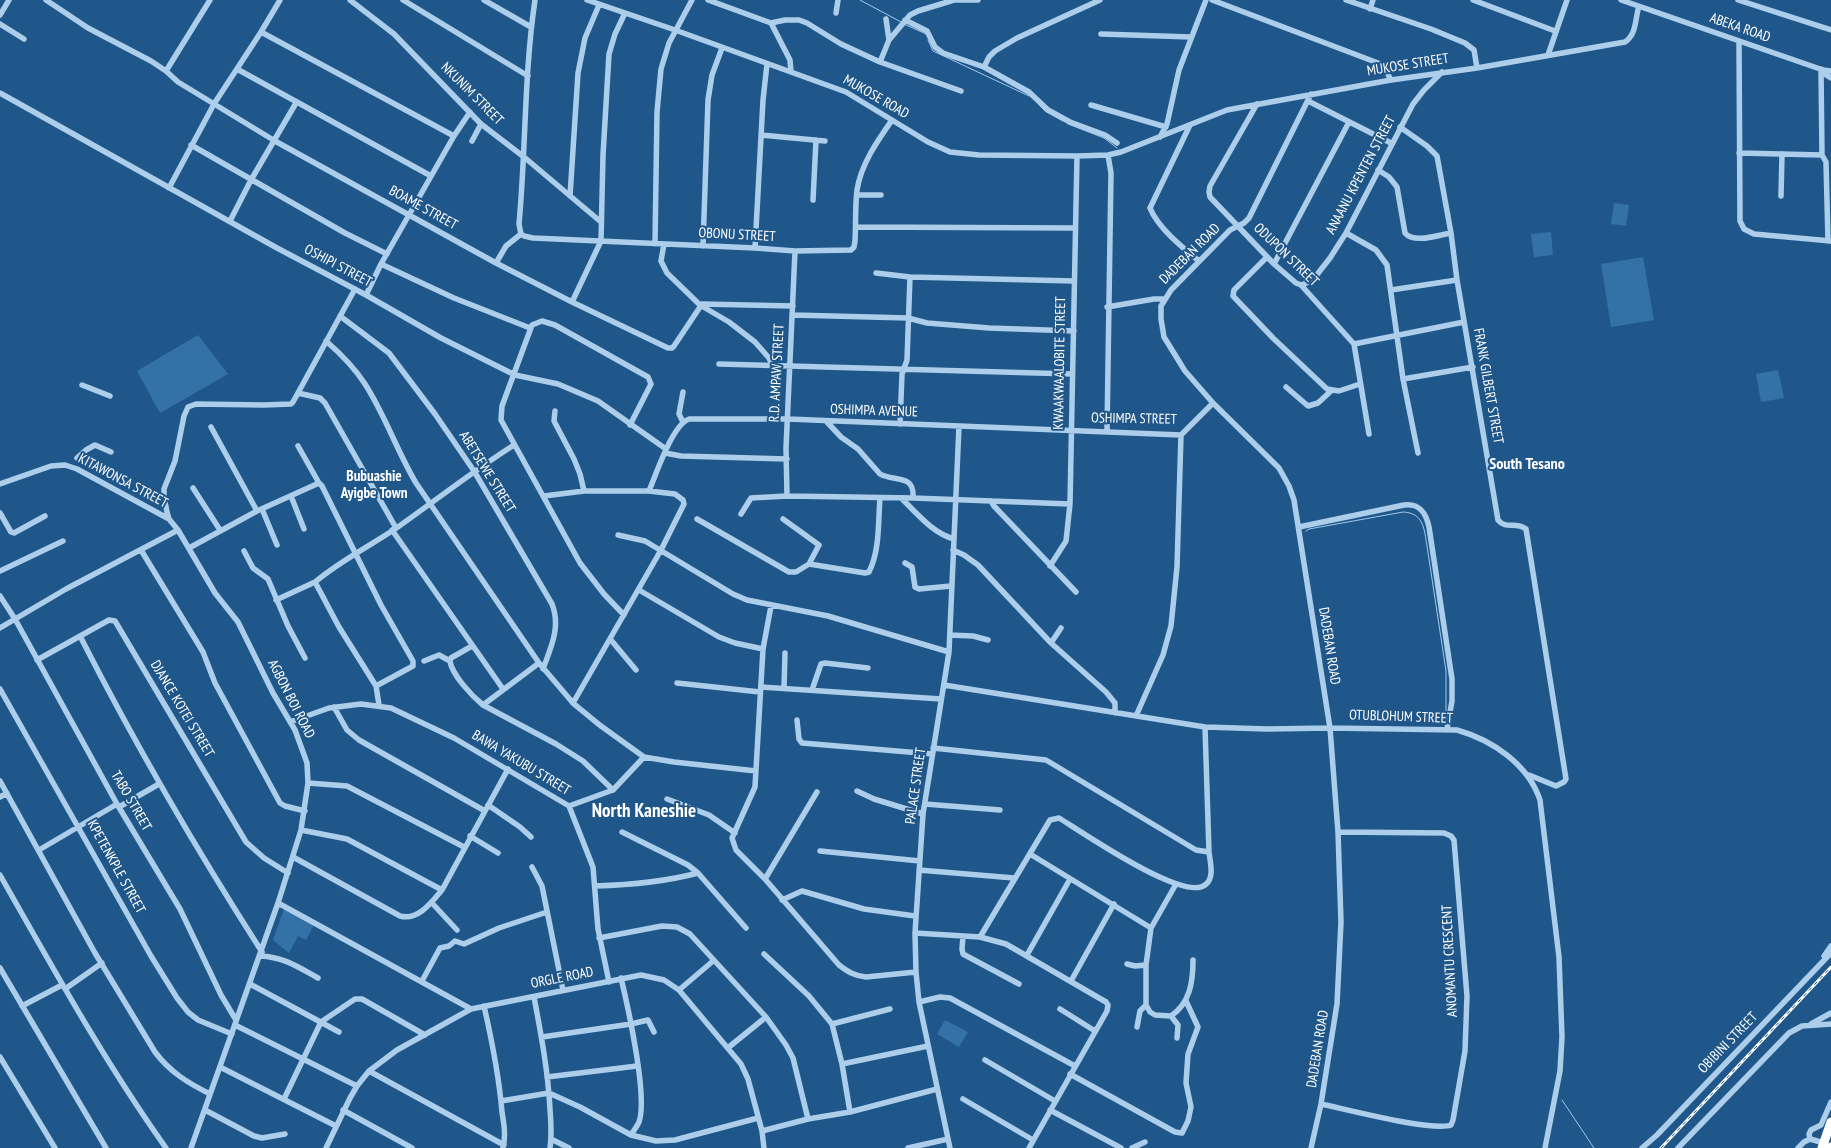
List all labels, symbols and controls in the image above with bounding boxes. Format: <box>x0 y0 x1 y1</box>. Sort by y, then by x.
street label: ABEKA ROAD <box>1707 10 1773 46</box>
street label: MUKOSE STREET <box>1366 50 1450 80</box>
street label: NKUNIM STREET <box>437 59 507 129</box>
street label: MUKOSE ROAD <box>840 71 912 123</box>
street label: ANAANU KPENTEN STREET <box>1323 113 1399 237</box>
street label: BOAME STREET <box>386 182 460 234</box>
street label: DADEBAN ROAD <box>1156 220 1224 288</box>
street label: ODUPON STREET <box>1250 220 1322 290</box>
street label: OBONU STREET <box>698 225 776 245</box>
street label: OSHIPI STREET <box>301 241 375 291</box>
street label: KWAAKWAALOBITE STREET <box>1050 296 1070 430</box>
street label: R.D. AMPAW STREET <box>766 323 788 423</box>
street label: FRANK GILBERT STREET <box>1470 327 1506 445</box>
street label: OSHIMPA AVENUE <box>830 401 918 421</box>
street label: OSHIMPA STREET <box>1091 410 1177 428</box>
street label: ABETSEWE STREET <box>455 428 519 516</box>
street label: KITAWONSA STREET <box>75 450 171 512</box>
district label: South Tesano <box>1489 454 1565 474</box>
district label: Bubuashie Ayigbe Town <box>341 468 407 503</box>
street label: DADEBAN ROAD <box>1315 606 1343 686</box>
street label: AGBON BOI ROAD <box>264 657 318 741</box>
street label: DJANCE KOTEI STREET <box>147 658 217 760</box>
street label: OTUBLOHUM STREET <box>1349 707 1453 727</box>
street label: BAWA YAKUBU STREET <box>469 727 573 799</box>
street label: PALACE STREET <box>902 747 930 825</box>
street label: TABO STREET <box>107 768 155 834</box>
district label: North Kaneshie <box>592 801 696 823</box>
street label: KPETENKPLE STREET <box>83 817 149 917</box>
street label: ANOMANTU CRESCENT <box>1439 904 1461 1018</box>
street label: ORGLE ROAD <box>529 964 595 992</box>
street label: DADEBAN ROAD <box>1304 1009 1332 1089</box>
street label: OBIBINI STREET <box>1695 1009 1761 1077</box>

